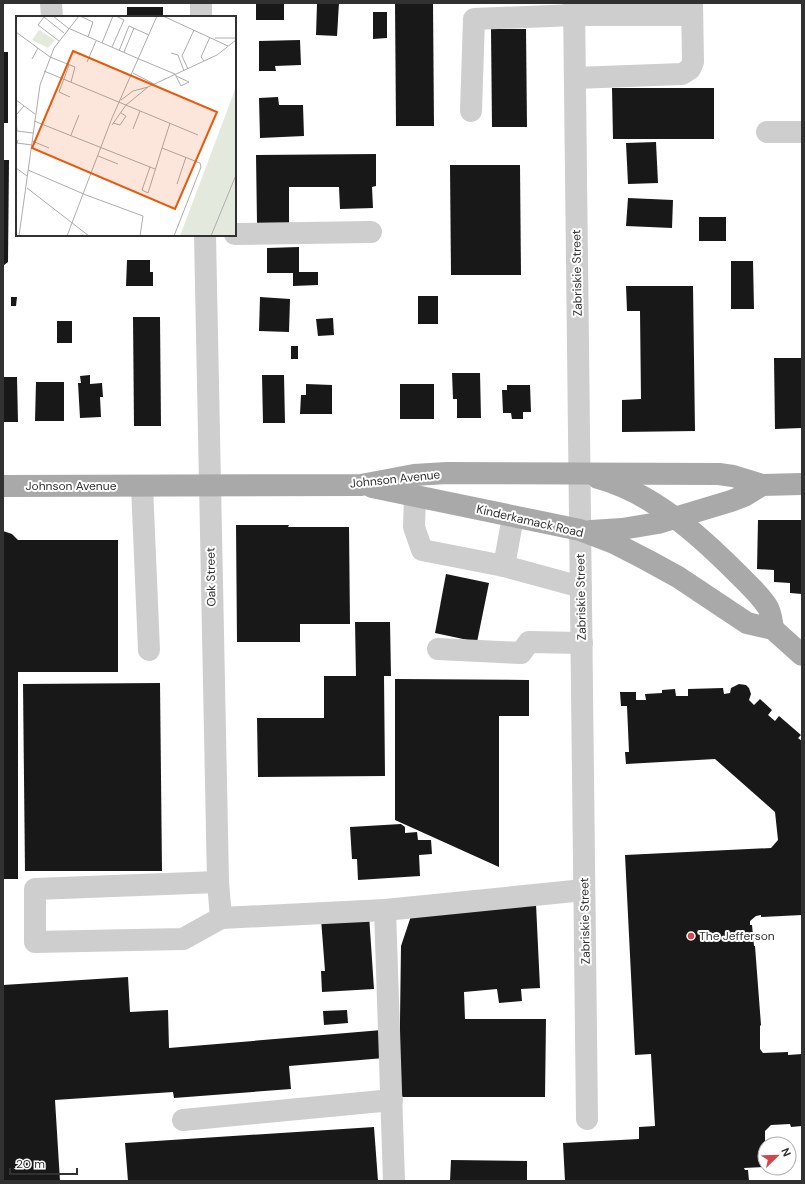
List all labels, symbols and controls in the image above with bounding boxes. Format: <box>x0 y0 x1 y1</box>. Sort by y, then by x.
inset map <box>16 16 236 236</box>
street label: Zabriskie Street <box>568 229 586 317</box>
street label: Johnson Avenue <box>349 466 441 492</box>
street label: Johnson Avenue <box>26 478 117 494</box>
street label: Kinderkamack Road <box>475 501 585 541</box>
street label: Oak Street <box>202 547 220 607</box>
street label: Zabriskie Street <box>572 553 590 641</box>
street label: Zabriskie Street <box>576 877 594 965</box>
place label: The Jefferson <box>699 928 775 944</box>
marker: The Jefferson <box>686 931 696 941</box>
north arrow <box>757 1136 797 1176</box>
text: N <box>778 1146 794 1159</box>
scale bar <box>10 1150 77 1176</box>
text: 20 m <box>16 1156 45 1172</box>

